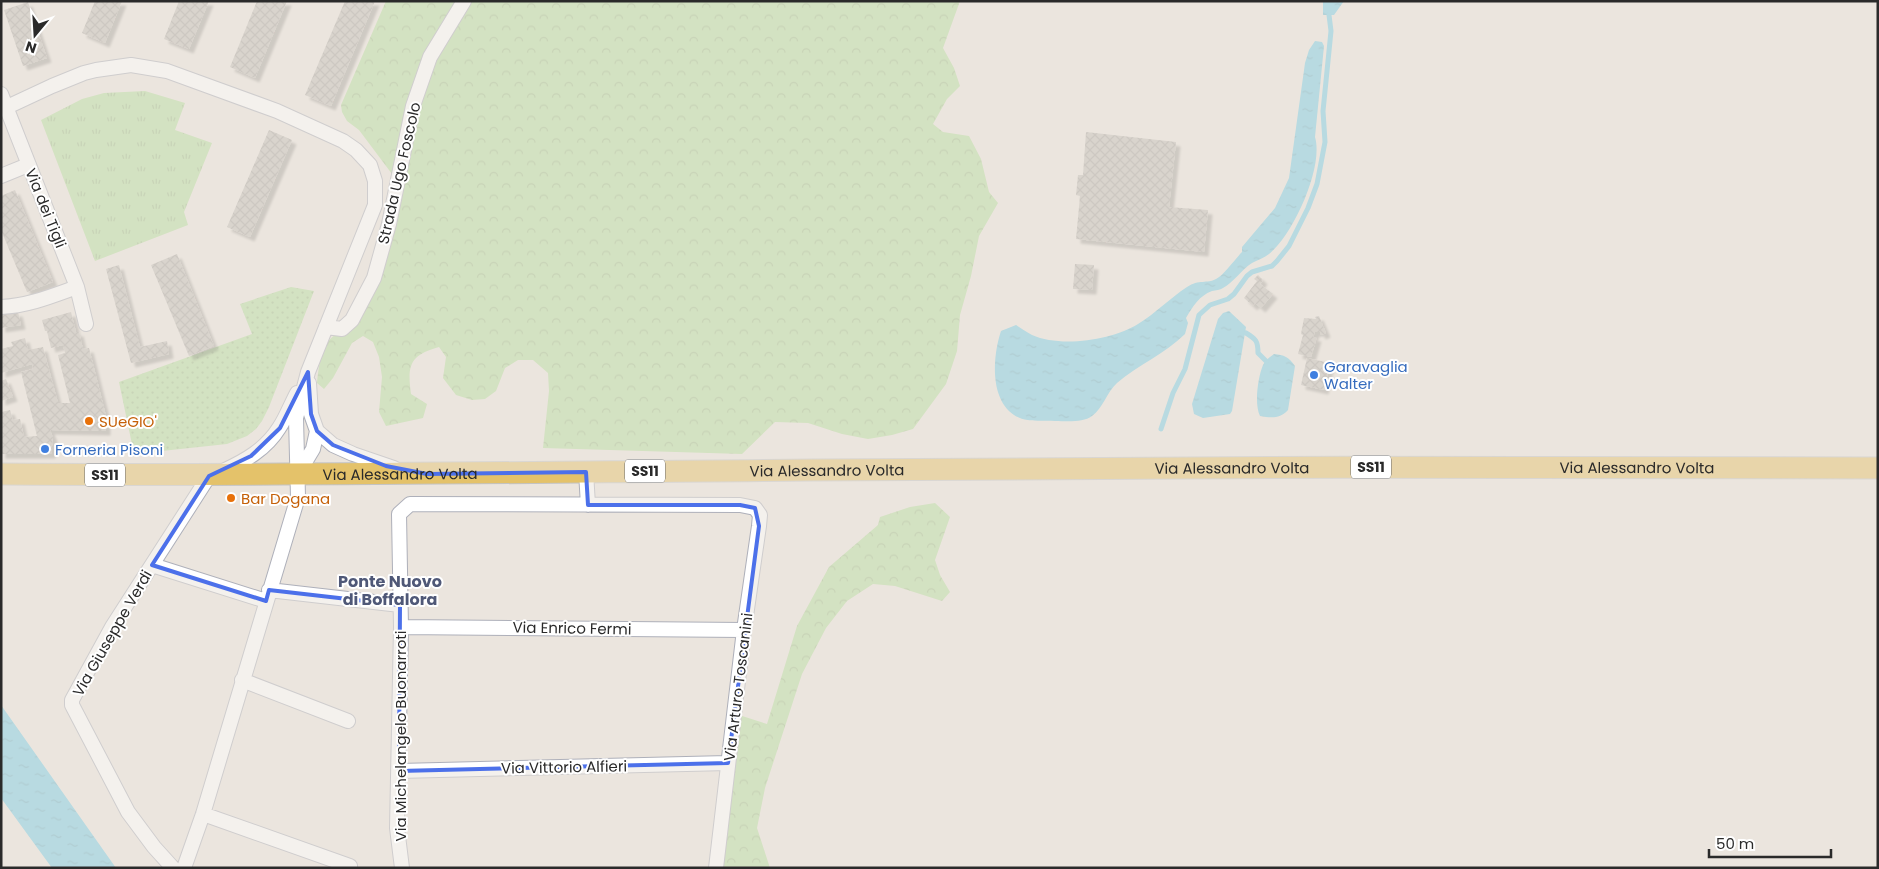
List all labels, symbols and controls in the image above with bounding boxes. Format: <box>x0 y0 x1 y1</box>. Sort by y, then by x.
north arrow <box>10 10 60 60</box>
text: N <box>23 36 39 59</box>
street label: Strada Ugo Foscolo <box>372 100 426 246</box>
street label: Via dei Tigli <box>20 165 72 251</box>
place label: Garavaglia Walter <box>1324 356 1408 394</box>
marker: Garavaglia Walter <box>1308 369 1320 381</box>
place label: SUeGIO' <box>99 411 157 432</box>
marker: SUeGIO' <box>83 415 95 427</box>
place label: Forneria Pisoni <box>55 439 163 460</box>
marker: Forneria Pisoni <box>39 443 51 455</box>
road number: SS11 <box>1351 456 1391 478</box>
street label: Via Alessandro Volta <box>1559 456 1715 478</box>
street label: Via Alessandro Volta <box>1154 457 1310 478</box>
street label: Via Alessandro Volta <box>749 459 905 481</box>
road number: SS11 <box>625 460 665 482</box>
street label: Via Alessandro Volta <box>322 462 478 485</box>
road number: SS11 <box>85 464 125 486</box>
place label: Bar Dogana <box>241 488 330 509</box>
marker: Bar Dogana <box>225 492 237 504</box>
street label: Via Giuseppe Verdi <box>67 566 157 700</box>
district label: Ponte Nuovo di Boffalora <box>338 570 442 611</box>
street label: Via Arturo Toscanini <box>718 612 758 762</box>
street label: Via Enrico Fermi <box>512 616 632 640</box>
street label: Via Michelangelo Buonarroti <box>390 631 411 841</box>
street label: Via Vittorio Alfieri <box>501 755 627 779</box>
scale bar <box>1709 826 1832 858</box>
text: 50 m <box>1716 833 1754 854</box>

